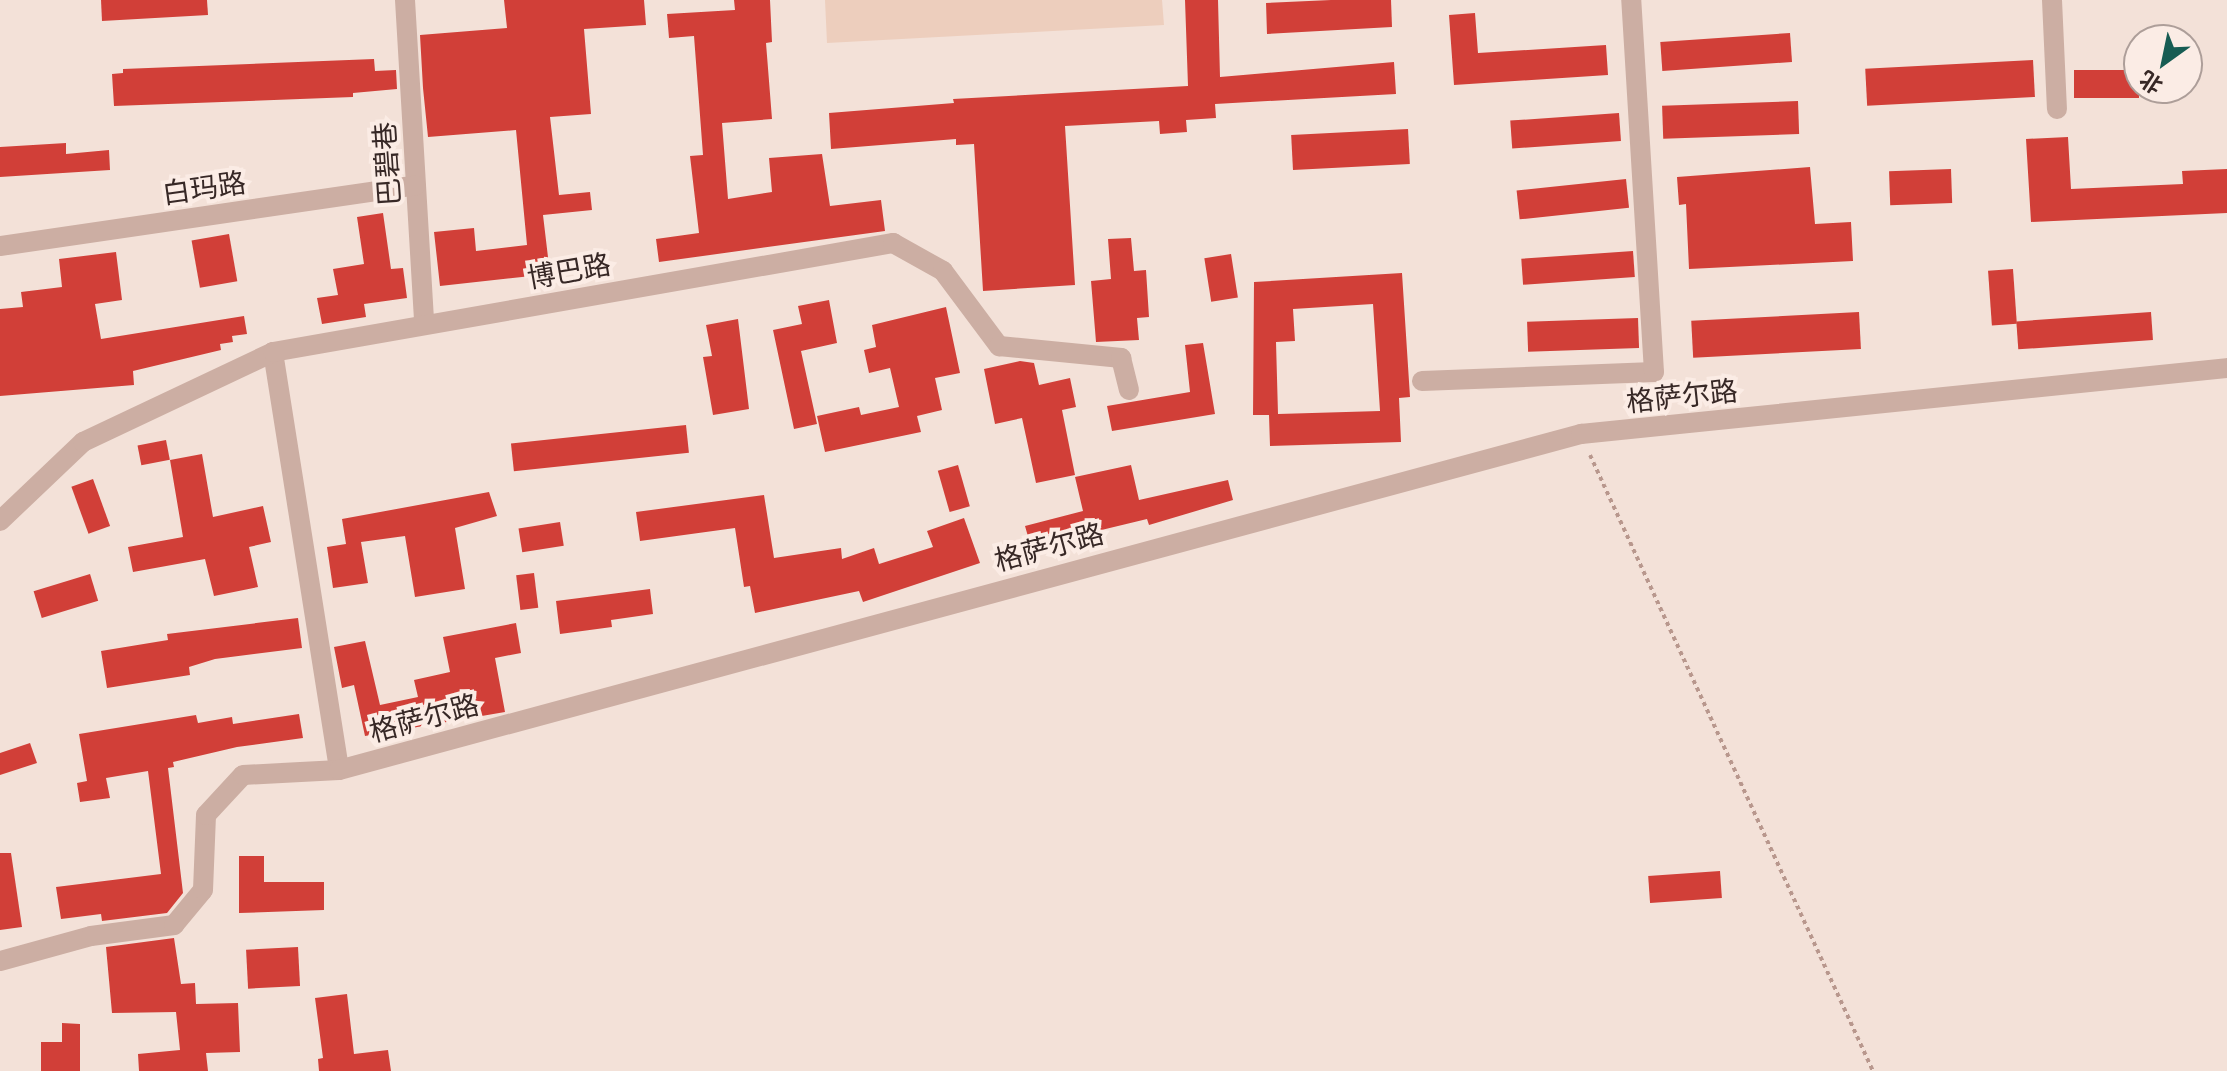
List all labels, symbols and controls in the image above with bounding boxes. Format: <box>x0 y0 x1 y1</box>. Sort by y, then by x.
north arrow <box>2123 24 2203 104</box>
text: 北 <box>2134 65 2168 100</box>
street label: 巴碧巷 <box>367 121 407 207</box>
street label: 白玛路 <box>160 166 248 210</box>
street label: 博巴路 <box>525 247 613 295</box>
street label: 格萨尔路 <box>1625 373 1739 419</box>
street label: 格萨尔路 <box>991 516 1107 578</box>
street label: 格萨尔路 <box>366 687 482 749</box>

